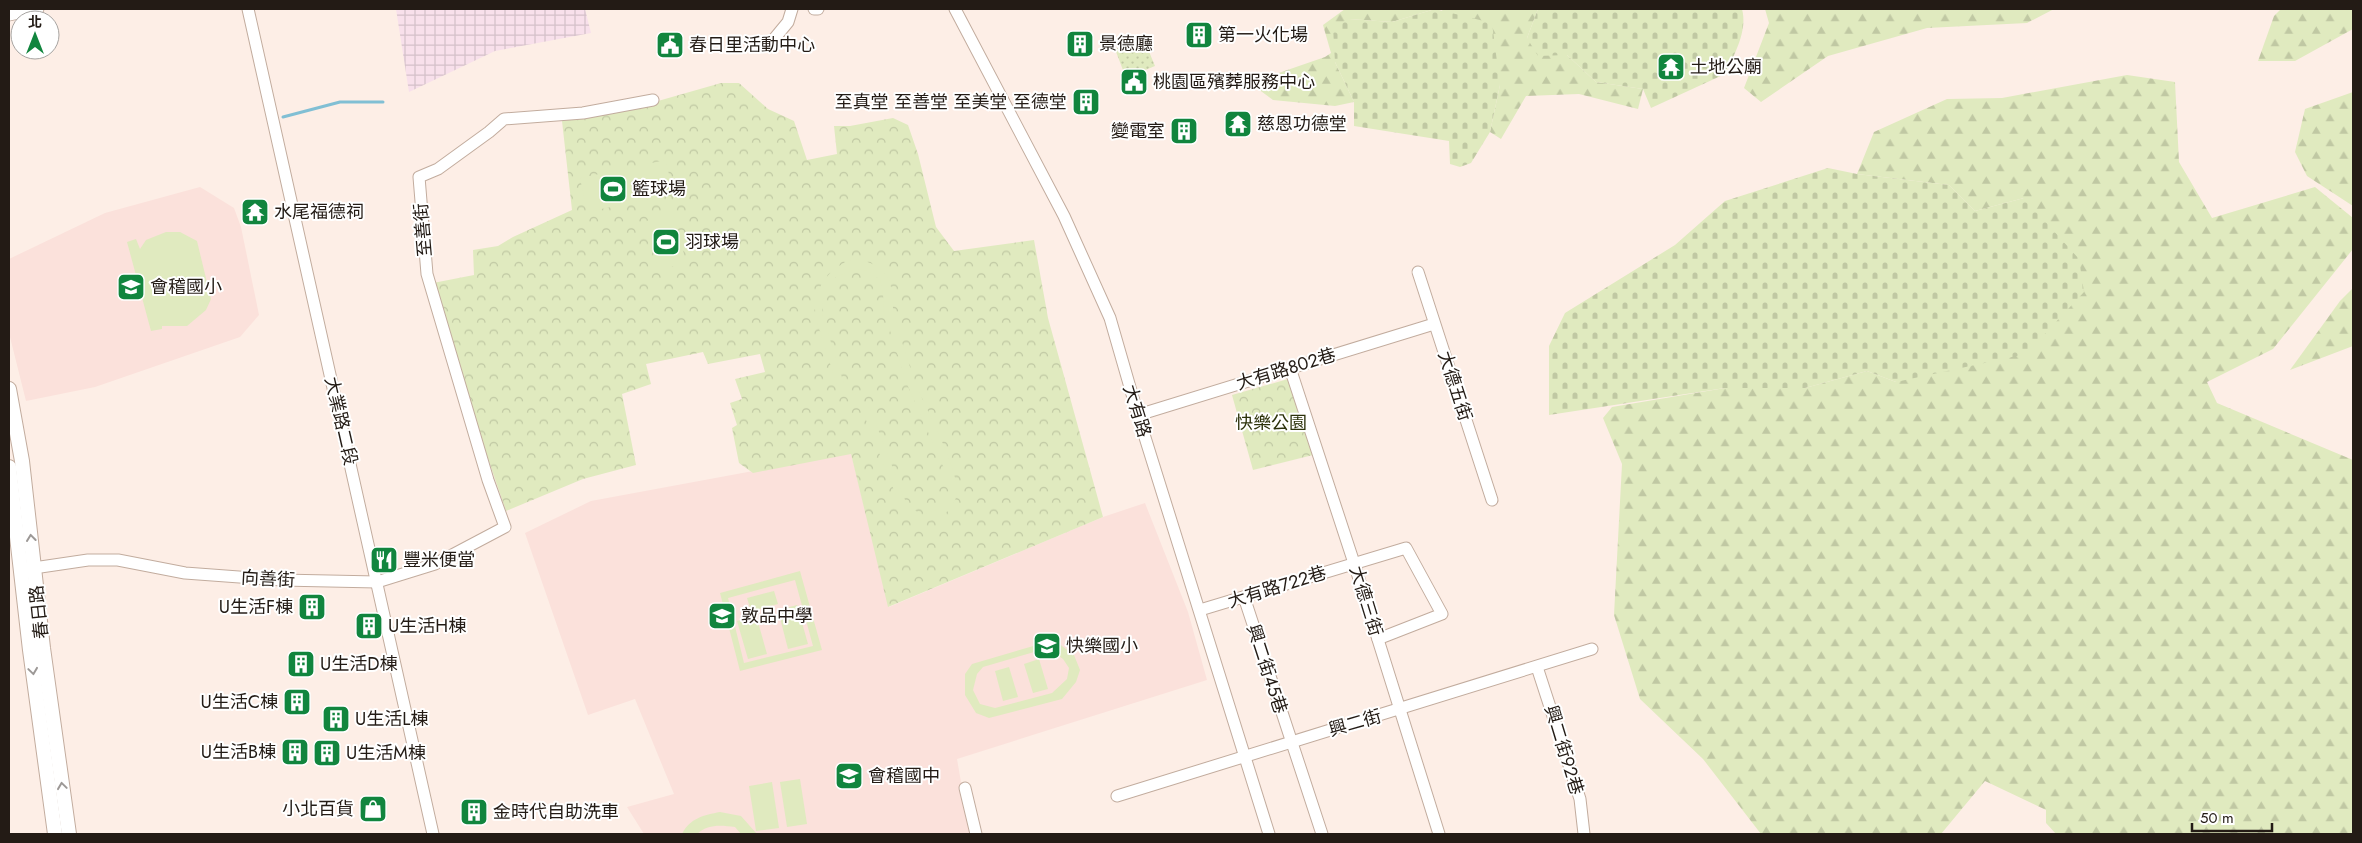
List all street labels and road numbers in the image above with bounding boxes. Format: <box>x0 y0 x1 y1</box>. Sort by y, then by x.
street label: 至善街 <box>408 202 438 258</box>
street label: 大有路802巷 <box>1233 342 1339 396</box>
street label: 大德五街 <box>1432 348 1478 424</box>
street label: 大業路二段 <box>318 374 364 468</box>
street label: 大有路 <box>1117 381 1157 441</box>
street label: 大有路722巷 <box>1224 560 1330 614</box>
street label: 大德三街 <box>1343 563 1389 639</box>
street label: 向善街 <box>240 565 296 593</box>
street label: 春日路 <box>23 584 55 640</box>
street label: 興二街45巷 <box>1240 621 1294 717</box>
street label: 興二街92巷 <box>1538 702 1590 798</box>
street label: 興二街 <box>1325 703 1385 743</box>

